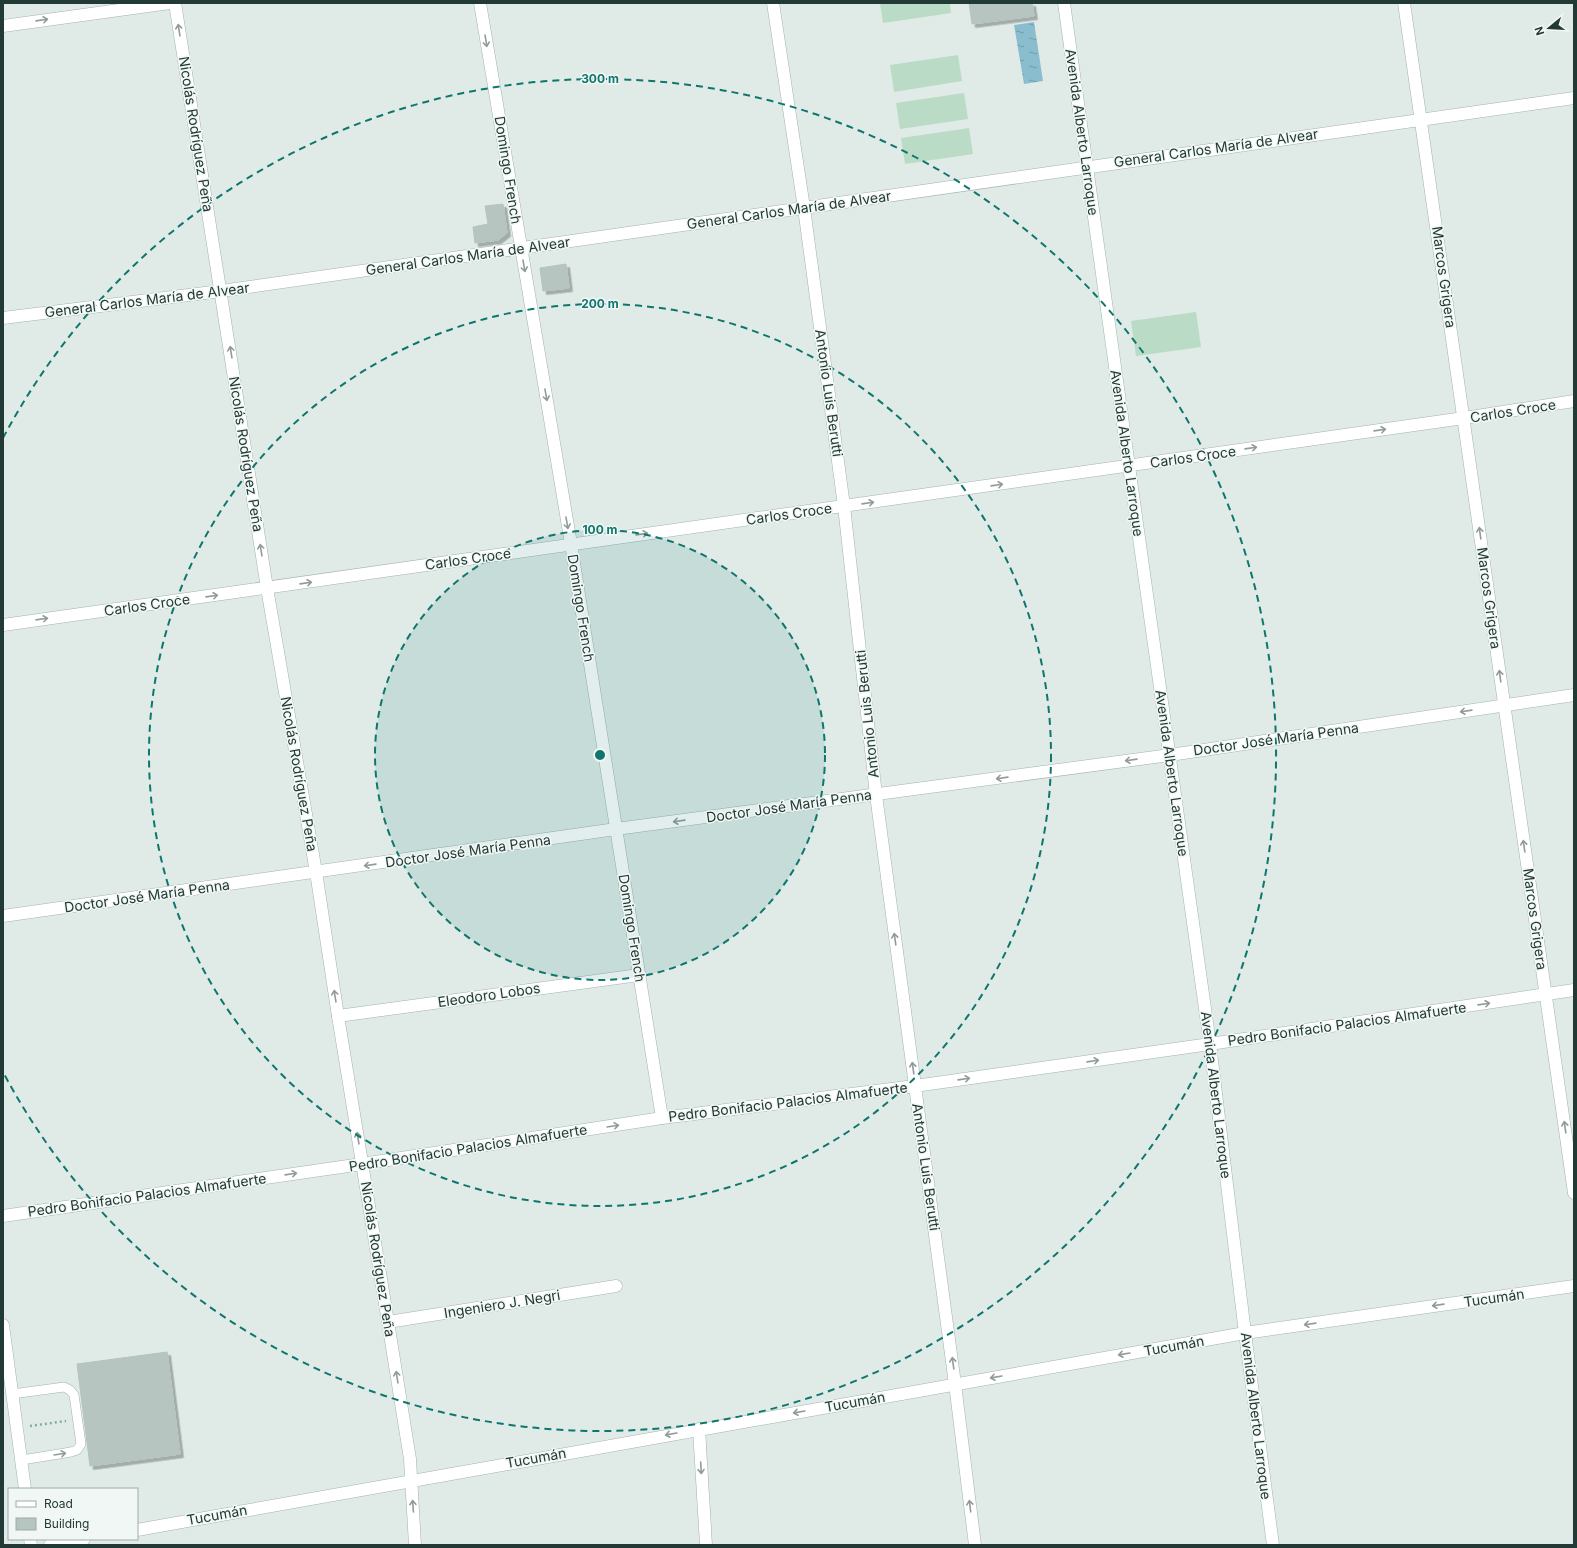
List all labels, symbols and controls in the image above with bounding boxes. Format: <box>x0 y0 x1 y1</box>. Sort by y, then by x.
north arrow <box>1529 8 1569 48</box>
one-way arrow <box>35 17 48 24</box>
one-way arrow <box>175 24 183 37</box>
text: N <box>1532 25 1547 37</box>
one-way arrow <box>483 35 491 48</box>
street label: Avenida Alberto Larroque <box>1062 47 1103 216</box>
street label: Nicolás Rodríguez Peña <box>176 55 217 213</box>
text: 300 m <box>581 71 619 86</box>
street label: Domingo French <box>492 115 525 225</box>
street label: General Carlos María de Alvear <box>1113 125 1319 170</box>
street label: General Carlos María de Alvear <box>686 187 892 232</box>
street label: Marcos Grigera <box>1429 225 1460 329</box>
street label: General Carlos María de Alvear <box>365 233 571 278</box>
one-way arrow <box>520 259 528 272</box>
street label: General Carlos María de Alvear <box>44 279 250 321</box>
text: 200 m <box>581 296 619 311</box>
street label: Antonio Luis Berutti <box>812 328 847 458</box>
one-way arrow <box>227 346 235 359</box>
street label: Avenida Alberto Larroque <box>1107 368 1148 537</box>
street label: Nicolás Rodríguez Peña <box>226 375 267 533</box>
one-way arrow <box>542 388 550 401</box>
street label: Carlos Croce <box>1469 395 1557 426</box>
one-way arrow <box>1373 426 1386 434</box>
street label: Carlos Croce <box>1149 442 1237 471</box>
one-way arrow <box>1244 444 1257 452</box>
one-way arrow <box>990 481 1003 488</box>
street label: Carlos Croce <box>745 499 833 528</box>
one-way arrow <box>861 499 874 507</box>
one-way arrow <box>563 516 571 529</box>
text: 100 m <box>582 522 618 537</box>
one-way arrow <box>1476 527 1484 540</box>
one-way arrow <box>635 530 648 538</box>
one-way arrow <box>257 544 265 557</box>
street label: Carlos Croce <box>424 544 512 573</box>
street label: Marcos Grigera <box>1474 546 1505 650</box>
street label: Domingo French <box>565 553 598 663</box>
one-way arrow <box>299 579 312 587</box>
street label: Carlos Croce <box>103 590 191 619</box>
one-way arrow <box>205 592 218 600</box>
one-way arrow <box>35 616 48 623</box>
street label: Antonio Luis Berutti <box>851 649 882 779</box>
one-way arrow <box>1496 670 1504 683</box>
street label: Avenida Alberto Larroque <box>1152 688 1193 857</box>
street label: Nicolás Rodríguez Peña <box>277 695 322 853</box>
one-way arrow <box>1460 707 1473 715</box>
street label: Doctor José María Penna <box>1192 718 1360 759</box>
centre of rings <box>593 748 607 762</box>
one-way arrow <box>1125 756 1138 764</box>
one-way arrow <box>996 774 1009 781</box>
street label: Doctor José María Penna <box>705 785 873 826</box>
one-way arrow <box>673 817 686 825</box>
street label: Doctor José María Penna <box>384 830 552 871</box>
one-way arrow <box>1520 840 1528 853</box>
one-way arrow <box>364 861 377 869</box>
street label: Marcos Grigera <box>1520 867 1551 971</box>
street label: Domingo French <box>616 873 649 983</box>
street label: Doctor José María Penna <box>63 875 231 916</box>
one-way arrow <box>891 933 899 946</box>
street label: Eleodoro Lobos <box>437 979 541 1010</box>
one-way arrow <box>331 990 339 1003</box>
street label: Pedro Bonifacio Palacios Almafuerte <box>1227 998 1467 1049</box>
one-way arrow <box>1477 999 1490 1007</box>
street label: Avenida Alberto Larroque <box>1198 1010 1235 1179</box>
one-way arrow <box>1086 1057 1099 1065</box>
one-way arrow <box>909 1062 916 1075</box>
one-way arrow <box>957 1075 970 1083</box>
street label: Pedro Bonifacio Palacios Almafuerte <box>667 1078 908 1125</box>
street label: Antonio Luis Berutti <box>909 1102 944 1232</box>
street label: Pedro Bonifacio Palacios Almafuerte <box>348 1120 588 1175</box>
one-way arrow <box>1561 1121 1569 1134</box>
one-way arrow <box>606 1122 619 1130</box>
one-way arrow <box>354 1132 362 1145</box>
street label: Pedro Bonifacio Palacios Almafuerte <box>27 1169 267 1220</box>
one-way arrow <box>284 1170 297 1178</box>
street label: Nicolás Rodríguez Peña <box>358 1180 399 1338</box>
street label: Tucumán <box>1463 1285 1525 1310</box>
street label: Ingeniero J. Negri <box>442 1286 561 1321</box>
one-way arrow <box>1432 1301 1445 1309</box>
one-way arrow <box>1304 1320 1317 1328</box>
street label: Avenida Alberto Larroque <box>1238 1331 1275 1500</box>
street label: Tucumán <box>1142 1332 1205 1359</box>
one-way arrow <box>1118 1351 1131 1359</box>
one-way arrow <box>949 1357 956 1370</box>
one-way arrow <box>393 1371 401 1384</box>
one-way arrow <box>990 1373 1003 1381</box>
street label: Tucumán <box>823 1388 886 1415</box>
one-way arrow <box>793 1408 806 1416</box>
one-way arrow <box>665 1430 678 1438</box>
street label: Tucumán <box>504 1444 567 1471</box>
one-way arrow <box>53 1450 66 1458</box>
one-way arrow <box>698 1461 705 1474</box>
legend <box>8 1488 138 1540</box>
text: Road <box>44 1496 73 1511</box>
one-way arrow <box>409 1500 416 1513</box>
one-way arrow <box>966 1500 974 1513</box>
street label: Tucumán <box>185 1501 248 1528</box>
text: Building <box>44 1516 89 1531</box>

